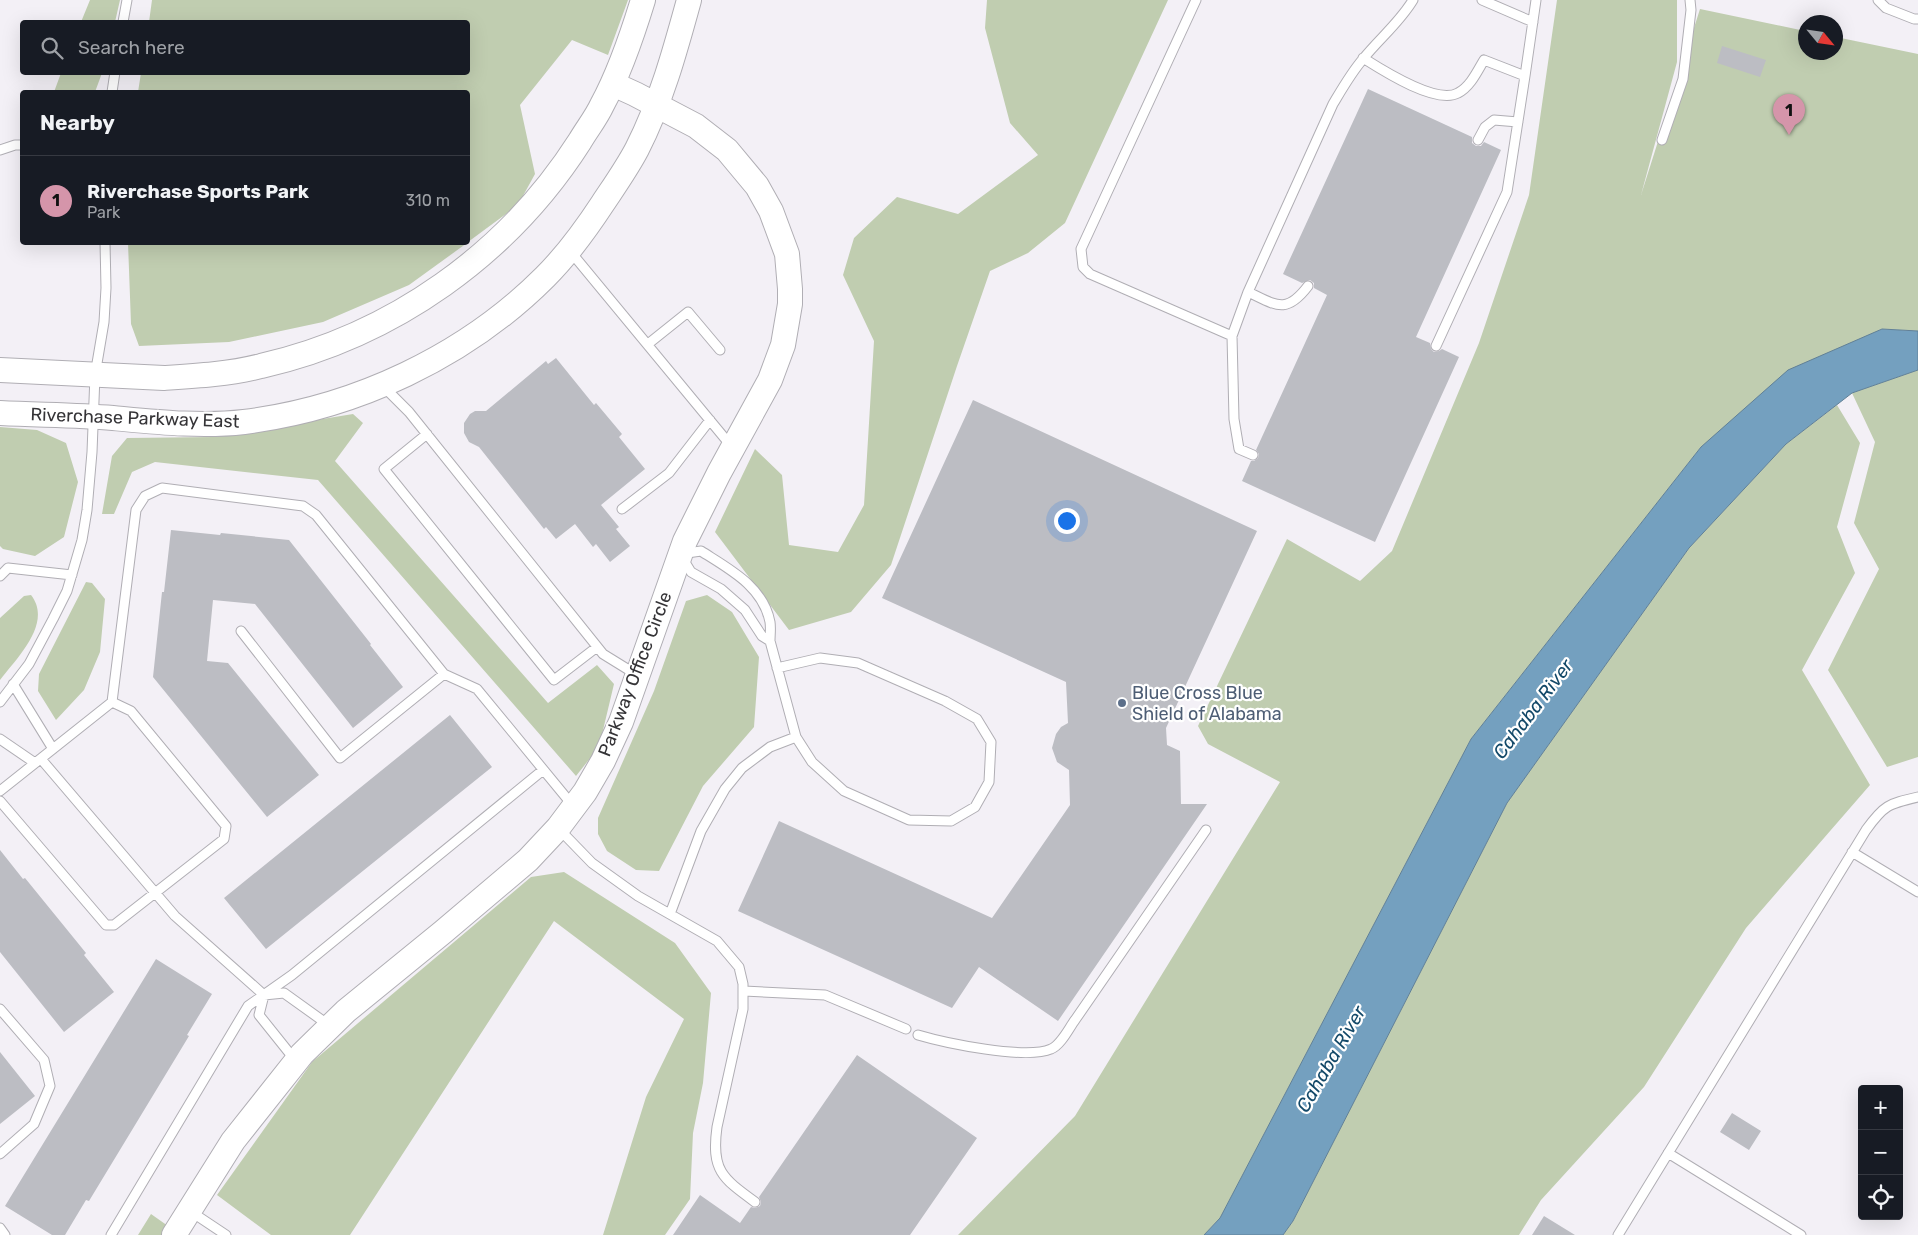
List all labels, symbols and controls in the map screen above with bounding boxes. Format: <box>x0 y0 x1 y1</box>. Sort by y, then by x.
north arrow <box>1798 15 1843 60</box>
search box <box>20 20 470 75</box>
icon: search <box>38 34 66 62</box>
text: Search here <box>78 36 185 59</box>
pin: 1 <box>1773 94 1805 135</box>
text: Nearby <box>40 110 115 135</box>
text: Riverchase Sports Park <box>87 180 309 203</box>
text: 1 <box>52 191 60 210</box>
text: 310 m <box>406 191 450 210</box>
text: Park <box>87 203 120 222</box>
street label: Riverchase Parkway East <box>30 403 240 433</box>
your location <box>1054 508 1080 534</box>
street label: Parkway Office Circle <box>593 589 677 759</box>
water label: Cahaba River <box>1488 654 1578 763</box>
place label: Blue Cross Blue Shield of Alabama <box>1132 682 1282 725</box>
marker: Blue Cross Blue Shield of Alabama <box>1116 697 1128 709</box>
water label: Cahaba River <box>1291 1001 1371 1116</box>
map controls <box>1858 1085 1903 1220</box>
button: + <box>1858 1085 1903 1130</box>
button: − <box>1858 1130 1903 1175</box>
button: locate <box>1858 1175 1903 1220</box>

